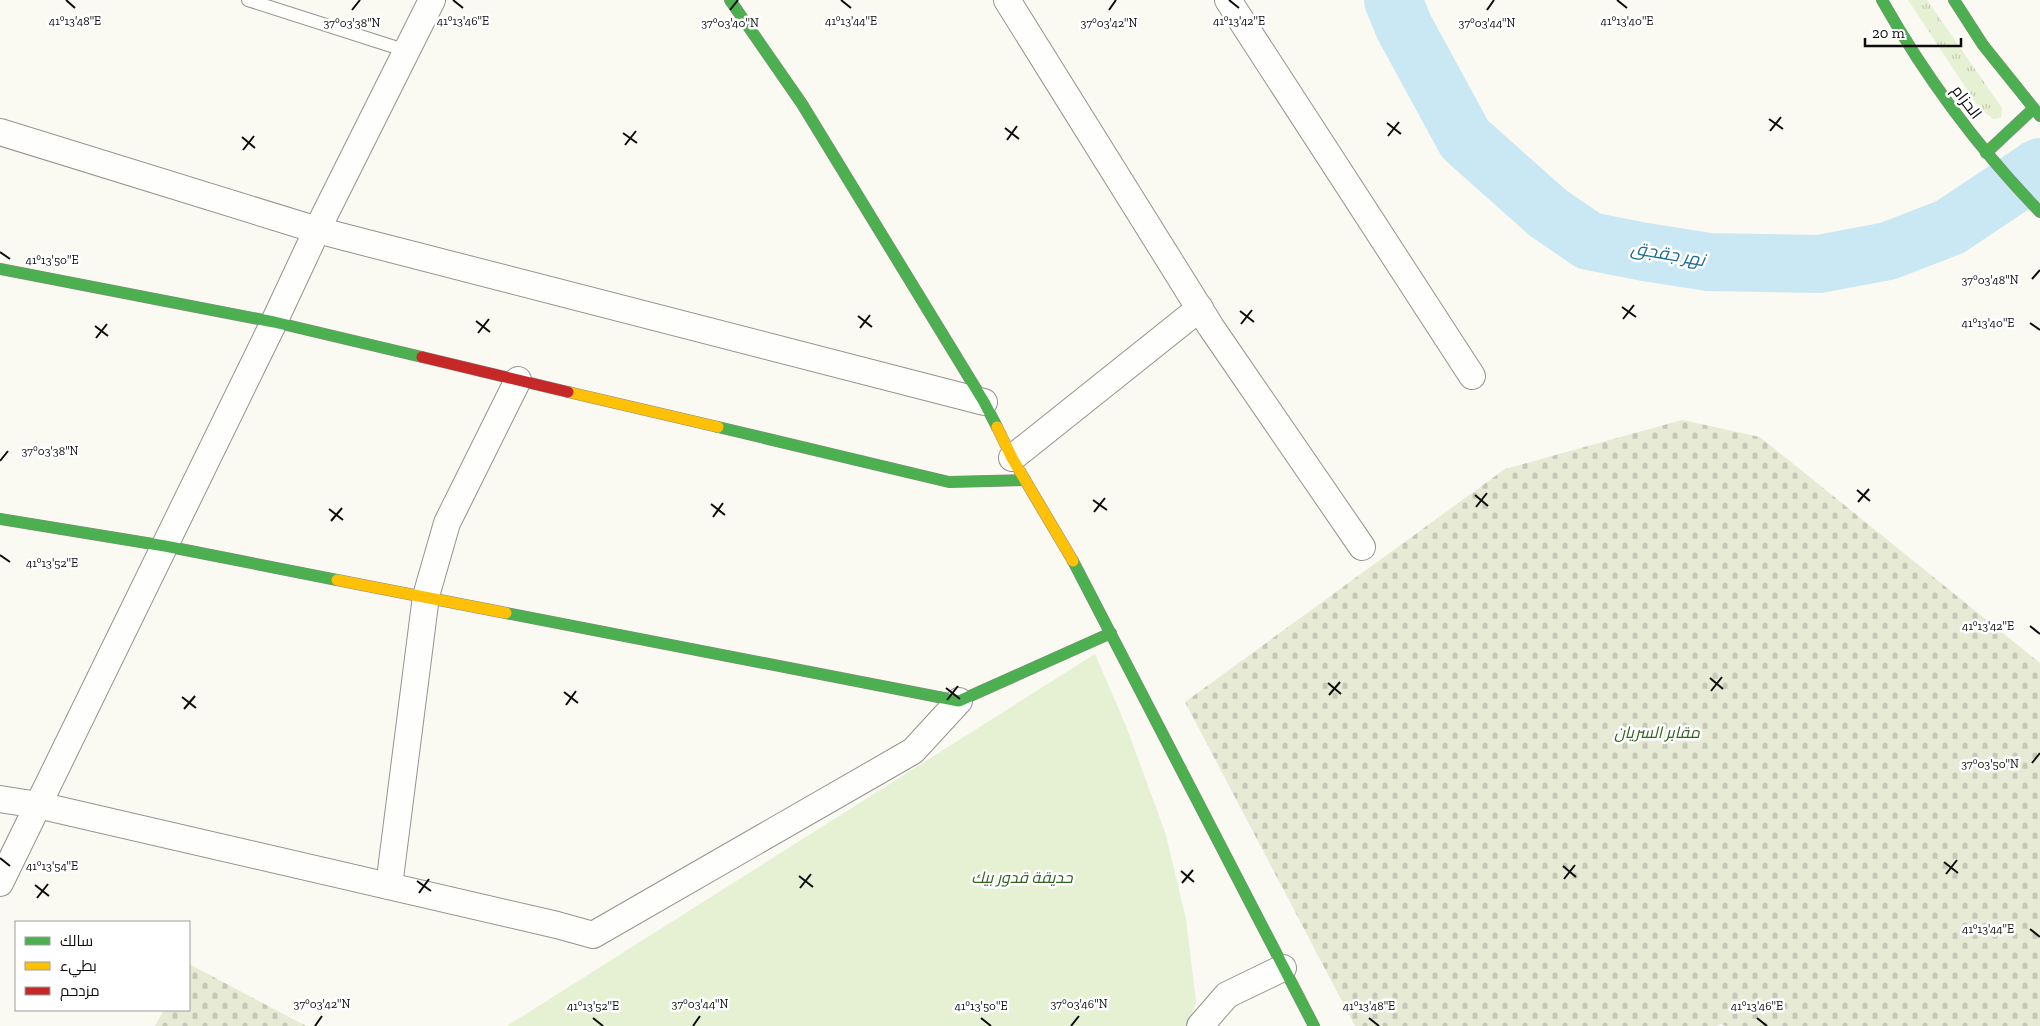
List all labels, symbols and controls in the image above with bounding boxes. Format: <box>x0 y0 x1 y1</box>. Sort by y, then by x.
text: 41°13'48"E <box>49 14 101 28</box>
text: 41°13'46"E <box>437 14 489 28</box>
text: 41°13'44"E <box>825 14 877 28</box>
text: 41°13'42"E <box>1213 14 1265 28</box>
text: 41°13'40"E <box>1601 14 1653 28</box>
scale bar <box>1865 15 1961 47</box>
text: 37°03'38"N <box>324 16 381 30</box>
text: 37°03'40"N <box>701 16 759 30</box>
text: 37°03'42"N <box>1081 16 1138 30</box>
text: 37°03'44"N <box>1459 16 1516 30</box>
text: 20 m <box>1872 24 1905 42</box>
street label: الحزام <box>1947 81 1986 124</box>
water label: نهر جقجق <box>1629 237 1709 272</box>
text: 41°13'50"E <box>26 253 78 267</box>
text: 37°03'48"N <box>1961 273 2019 287</box>
text: 41°13'40"E <box>1962 316 2014 330</box>
text: 37°03'38"N <box>22 444 79 458</box>
text: 41°13'52"E <box>26 556 78 570</box>
text: 41°13'42"E <box>1962 619 2014 633</box>
park label: مقابر السريان <box>1614 723 1701 742</box>
text: 37°03'50"N <box>1961 757 2019 771</box>
text: 41°13'54"E <box>26 859 78 873</box>
park label: حديقة قدور بيك <box>971 868 1074 887</box>
legend <box>15 921 190 1011</box>
text: 41°13'44"E <box>1962 922 2014 936</box>
text: سالك <box>60 932 93 950</box>
text: بطيء <box>60 957 97 978</box>
text: مزدحم <box>60 982 100 1001</box>
text: 37°03'42"N <box>294 997 351 1011</box>
text: 37°03'44"N <box>672 997 729 1011</box>
text: 37°03'46"N <box>1050 997 1108 1011</box>
text: 41°13'52"E <box>567 999 619 1013</box>
text: 41°13'50"E <box>955 999 1007 1013</box>
text: 41°13'48"E <box>1343 999 1395 1013</box>
text: 41°13'46"E <box>1731 999 1783 1013</box>

